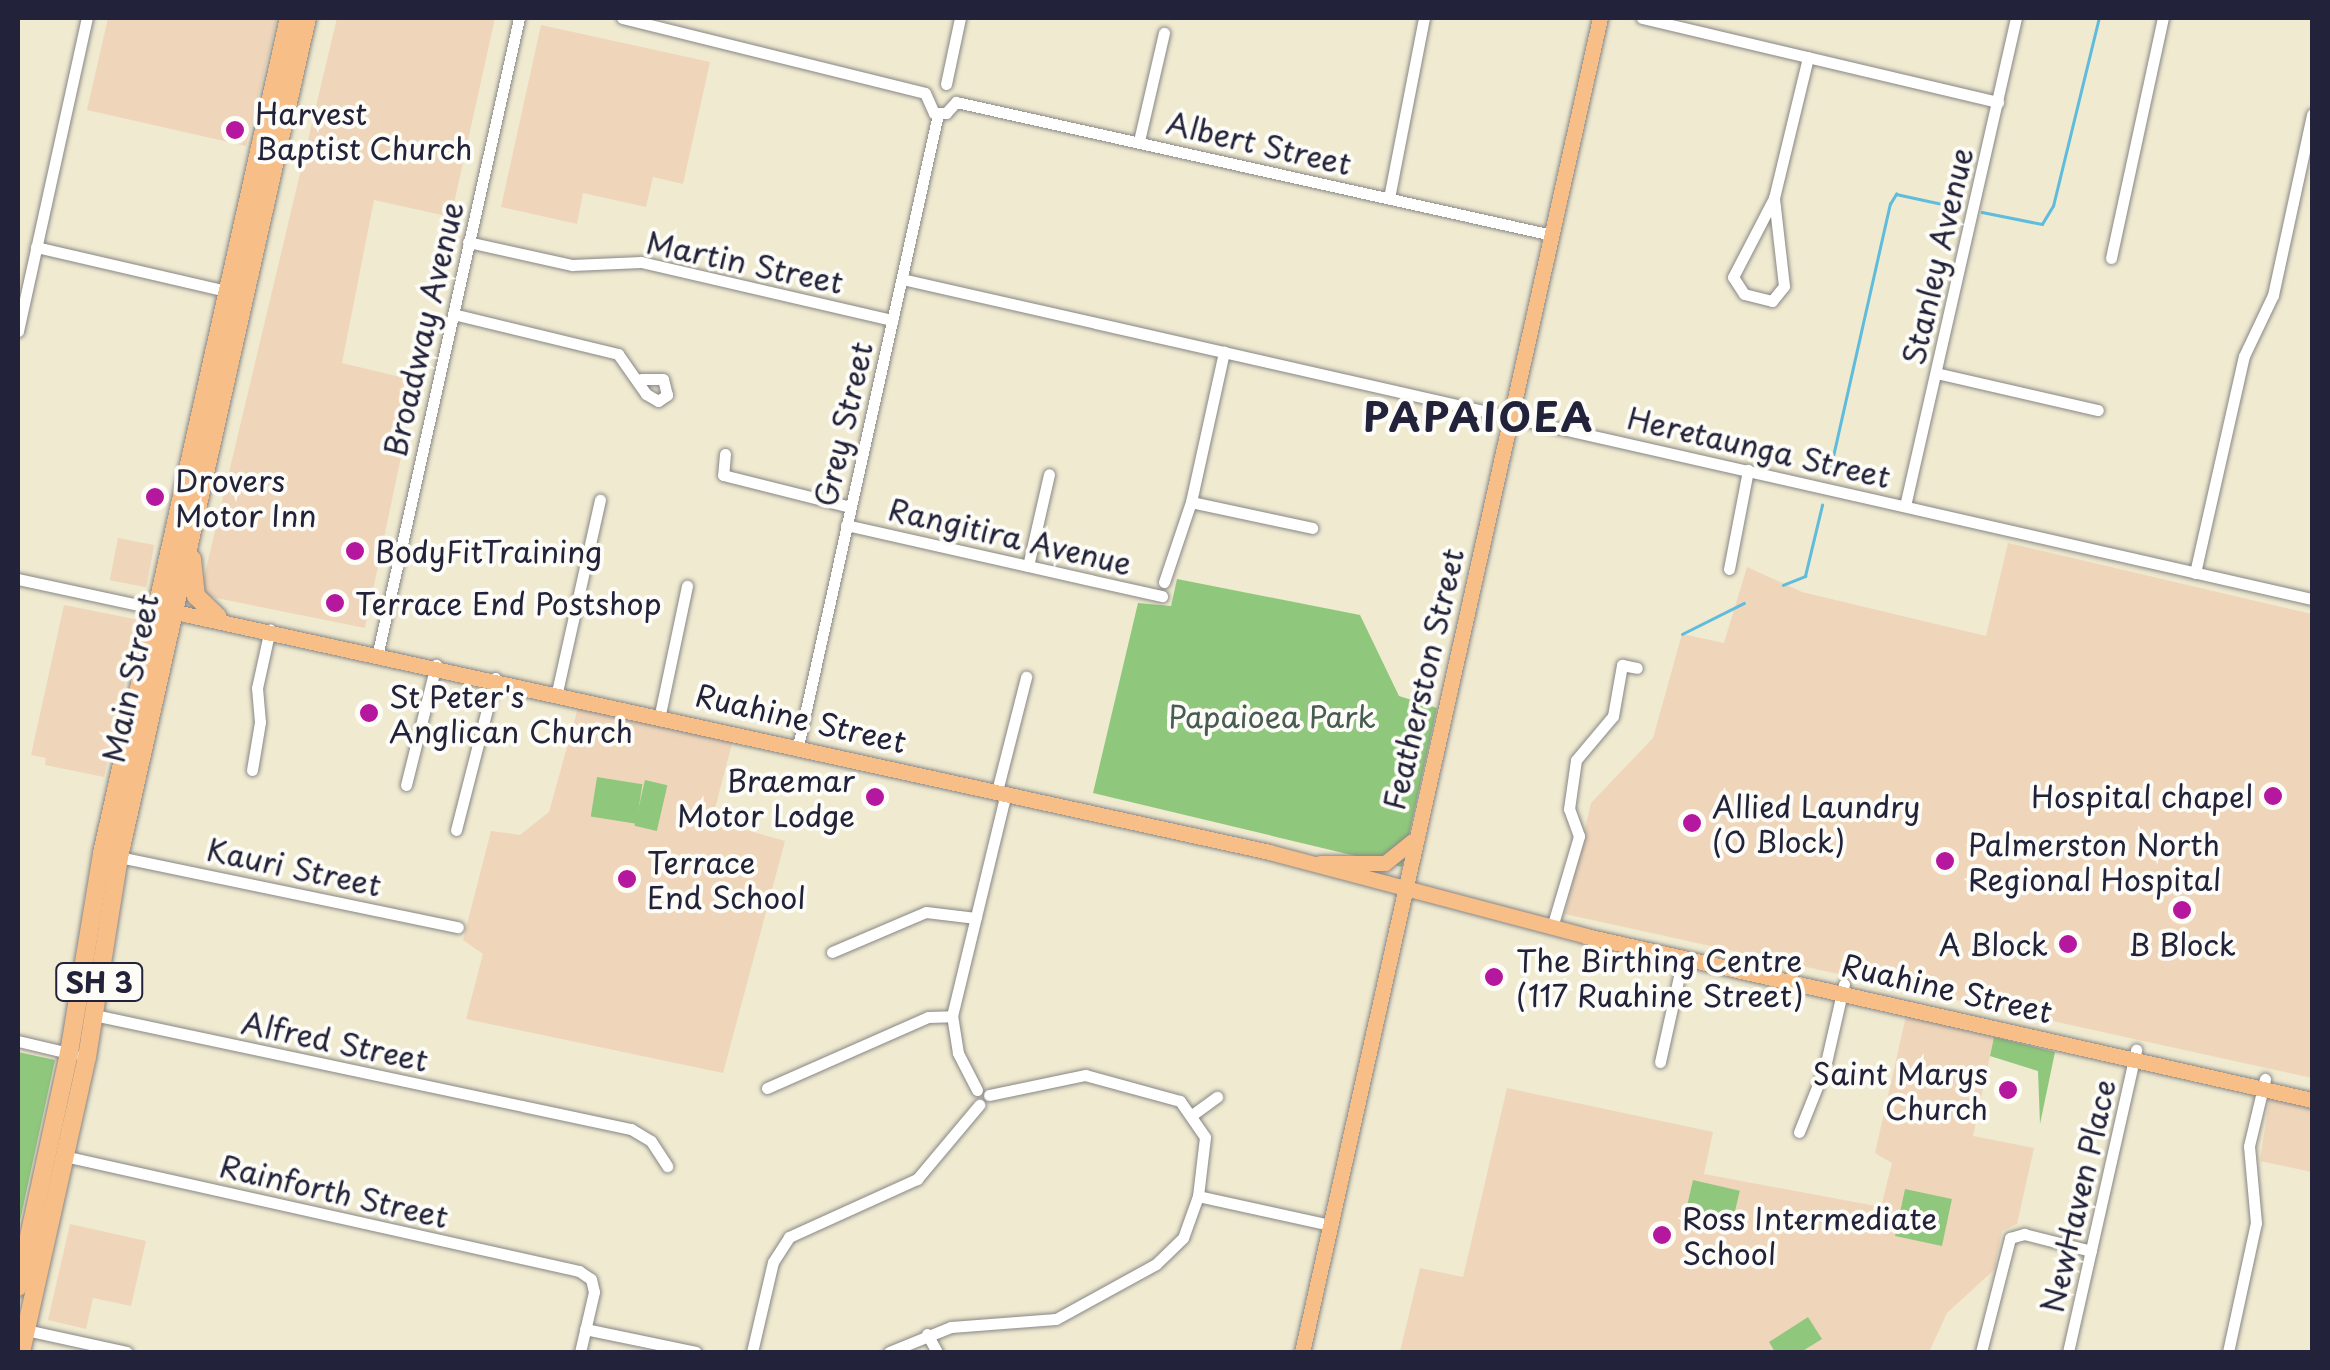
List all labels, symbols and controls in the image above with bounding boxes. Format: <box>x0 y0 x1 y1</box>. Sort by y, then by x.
place label: Harvest Baptist Church <box>255 95 474 166</box>
street label: Albert Street <box>1162 104 1356 182</box>
marker: Harvest Baptist Church <box>224 119 246 141</box>
street label: Stanley Avenue <box>1894 143 1980 369</box>
street label: Broadway Avenue <box>376 199 470 459</box>
street label: Martin Street <box>644 224 846 300</box>
street label: Grey Street <box>806 337 880 511</box>
district label: PAPAIOEA <box>1363 392 1595 440</box>
street label: Heretaunga Street <box>1624 399 1894 495</box>
place label: Drovers Motor Inn <box>175 462 317 532</box>
marker: Drovers Motor Inn <box>144 486 166 508</box>
street label: Rangitira Avenue <box>886 491 1134 581</box>
place label: BodyFitTraining <box>375 533 602 569</box>
marker: BodyFitTraining <box>344 540 366 562</box>
street label: Featherston Street <box>1375 544 1471 814</box>
place label: Terrace End Postshop <box>355 585 663 621</box>
street label: Main Street <box>95 590 165 766</box>
marker: Terrace End Postshop <box>324 592 346 614</box>
street label: Ruahine Street <box>692 676 910 760</box>
place label: St Peter's Anglican Church <box>389 678 631 748</box>
park label: Papaioea Park <box>1168 698 1376 734</box>
marker: St Peter's Anglican Church <box>358 702 380 724</box>
place label: Braemar Motor Lodge <box>676 762 855 832</box>
place label: Hospital chapel <box>2030 778 2253 814</box>
marker: Hospital chapel <box>2262 785 2284 807</box>
marker: Braemar Motor Lodge <box>864 786 886 808</box>
place label: Allied Laundry (O Block) <box>1712 788 1923 858</box>
marker: Allied Laundry (O Block) <box>1681 812 1703 834</box>
place label: Palmerston North Regional Hospital <box>1968 826 2221 896</box>
street label: Kauri Street <box>203 831 385 903</box>
place label: Terrace End School <box>647 844 806 914</box>
marker: Palmerston North Regional Hospital <box>1932 848 1958 874</box>
marker: Terrace End School <box>616 868 638 890</box>
marker: B Block <box>2171 899 2193 921</box>
place label: A Block <box>1936 926 2048 962</box>
place label: B Block <box>2128 926 2236 962</box>
marker: A Block <box>2057 933 2079 955</box>
place label: The Birthing Centre (117 Ruahine Street) <box>1516 942 1807 1012</box>
street label: Ruahine Street <box>1838 946 2056 1030</box>
road number: SH 3 <box>54 959 144 1005</box>
marker: The Birthing Centre (117 Ruahine Street) <box>1481 964 1507 990</box>
street label: Alfred Street <box>238 1004 432 1078</box>
place label: Saint Marys Church <box>1811 1055 1988 1126</box>
street label: NewHaven Place <box>2033 1075 2123 1317</box>
marker: Saint Marys Church <box>1997 1079 2019 1101</box>
street label: Rainforth Street <box>215 1147 453 1235</box>
place label: Ross Intermediate School <box>1682 1200 1940 1270</box>
marker: Ross Intermediate School <box>1651 1224 1673 1246</box>

